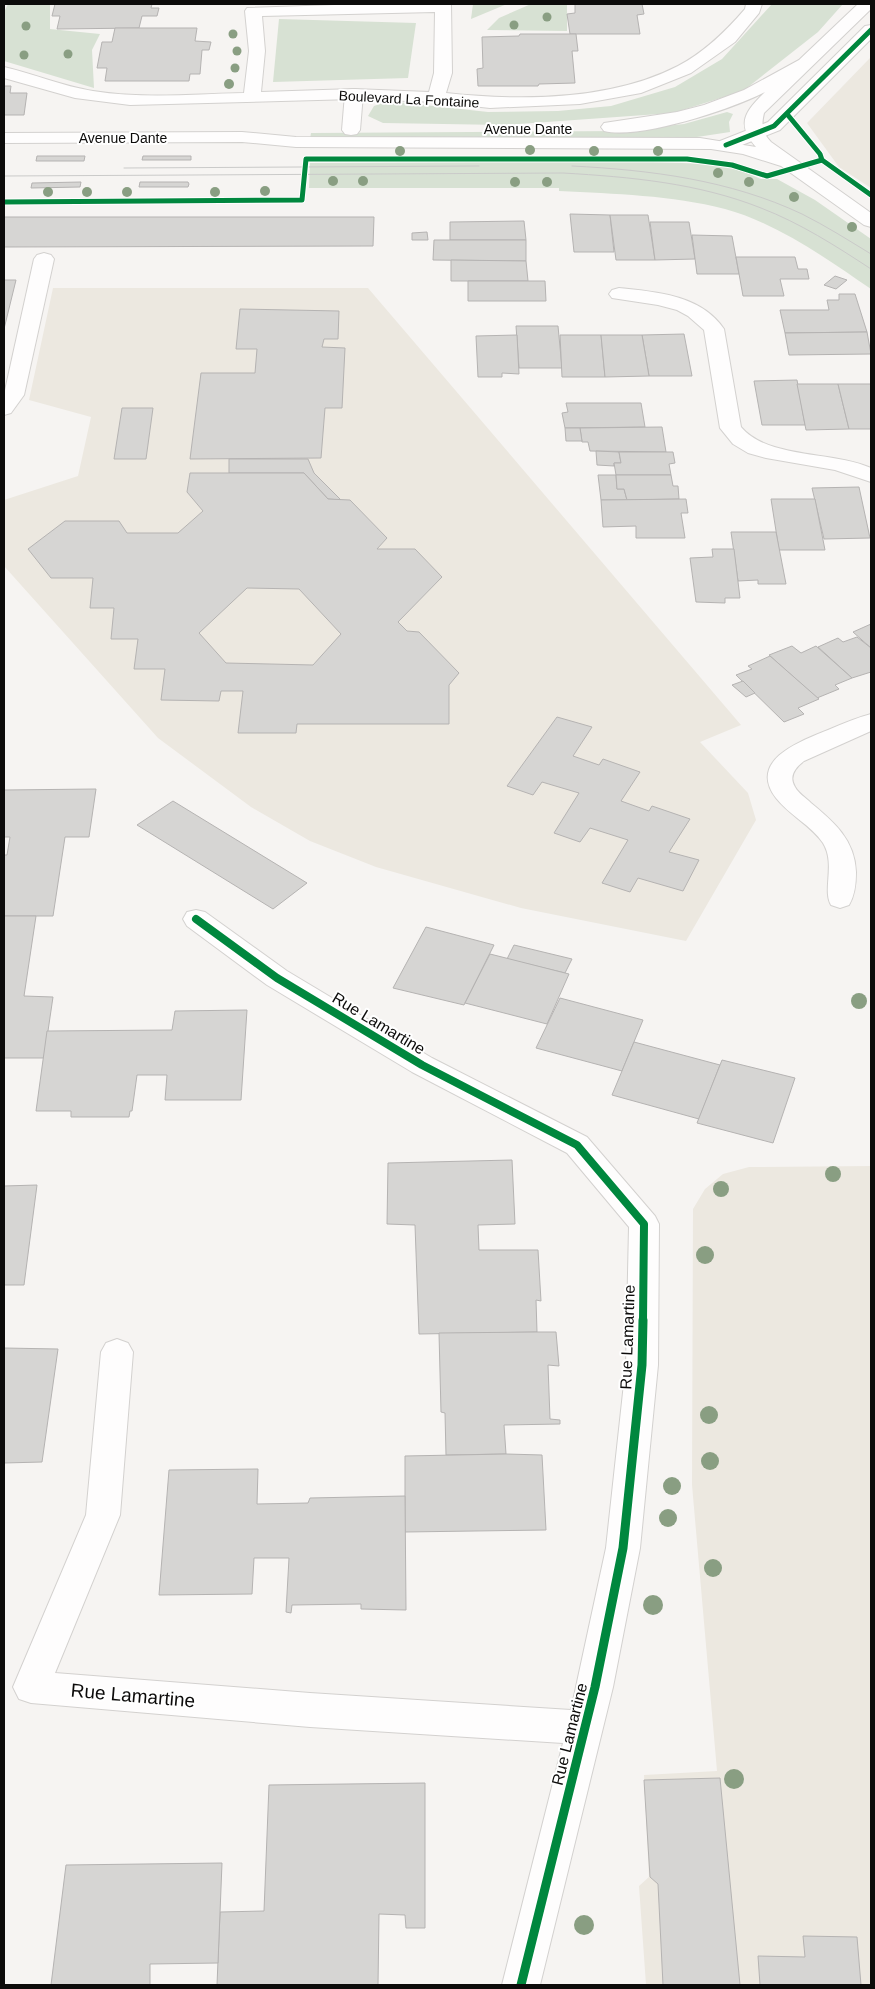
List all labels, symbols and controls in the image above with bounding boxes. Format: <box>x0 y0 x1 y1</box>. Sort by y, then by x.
street label: Boulevard La Fontaine <box>338 87 480 111</box>
street label: Avenue Dante <box>484 121 572 137</box>
street label: Avenue Dante <box>79 130 167 146</box>
street label: Rue Lamartine <box>329 989 428 1058</box>
street label: Rue Lamartine <box>617 1284 638 1390</box>
street label: Rue Lamartine <box>70 1680 196 1711</box>
street label: Rue Lamartine <box>549 1681 590 1787</box>

